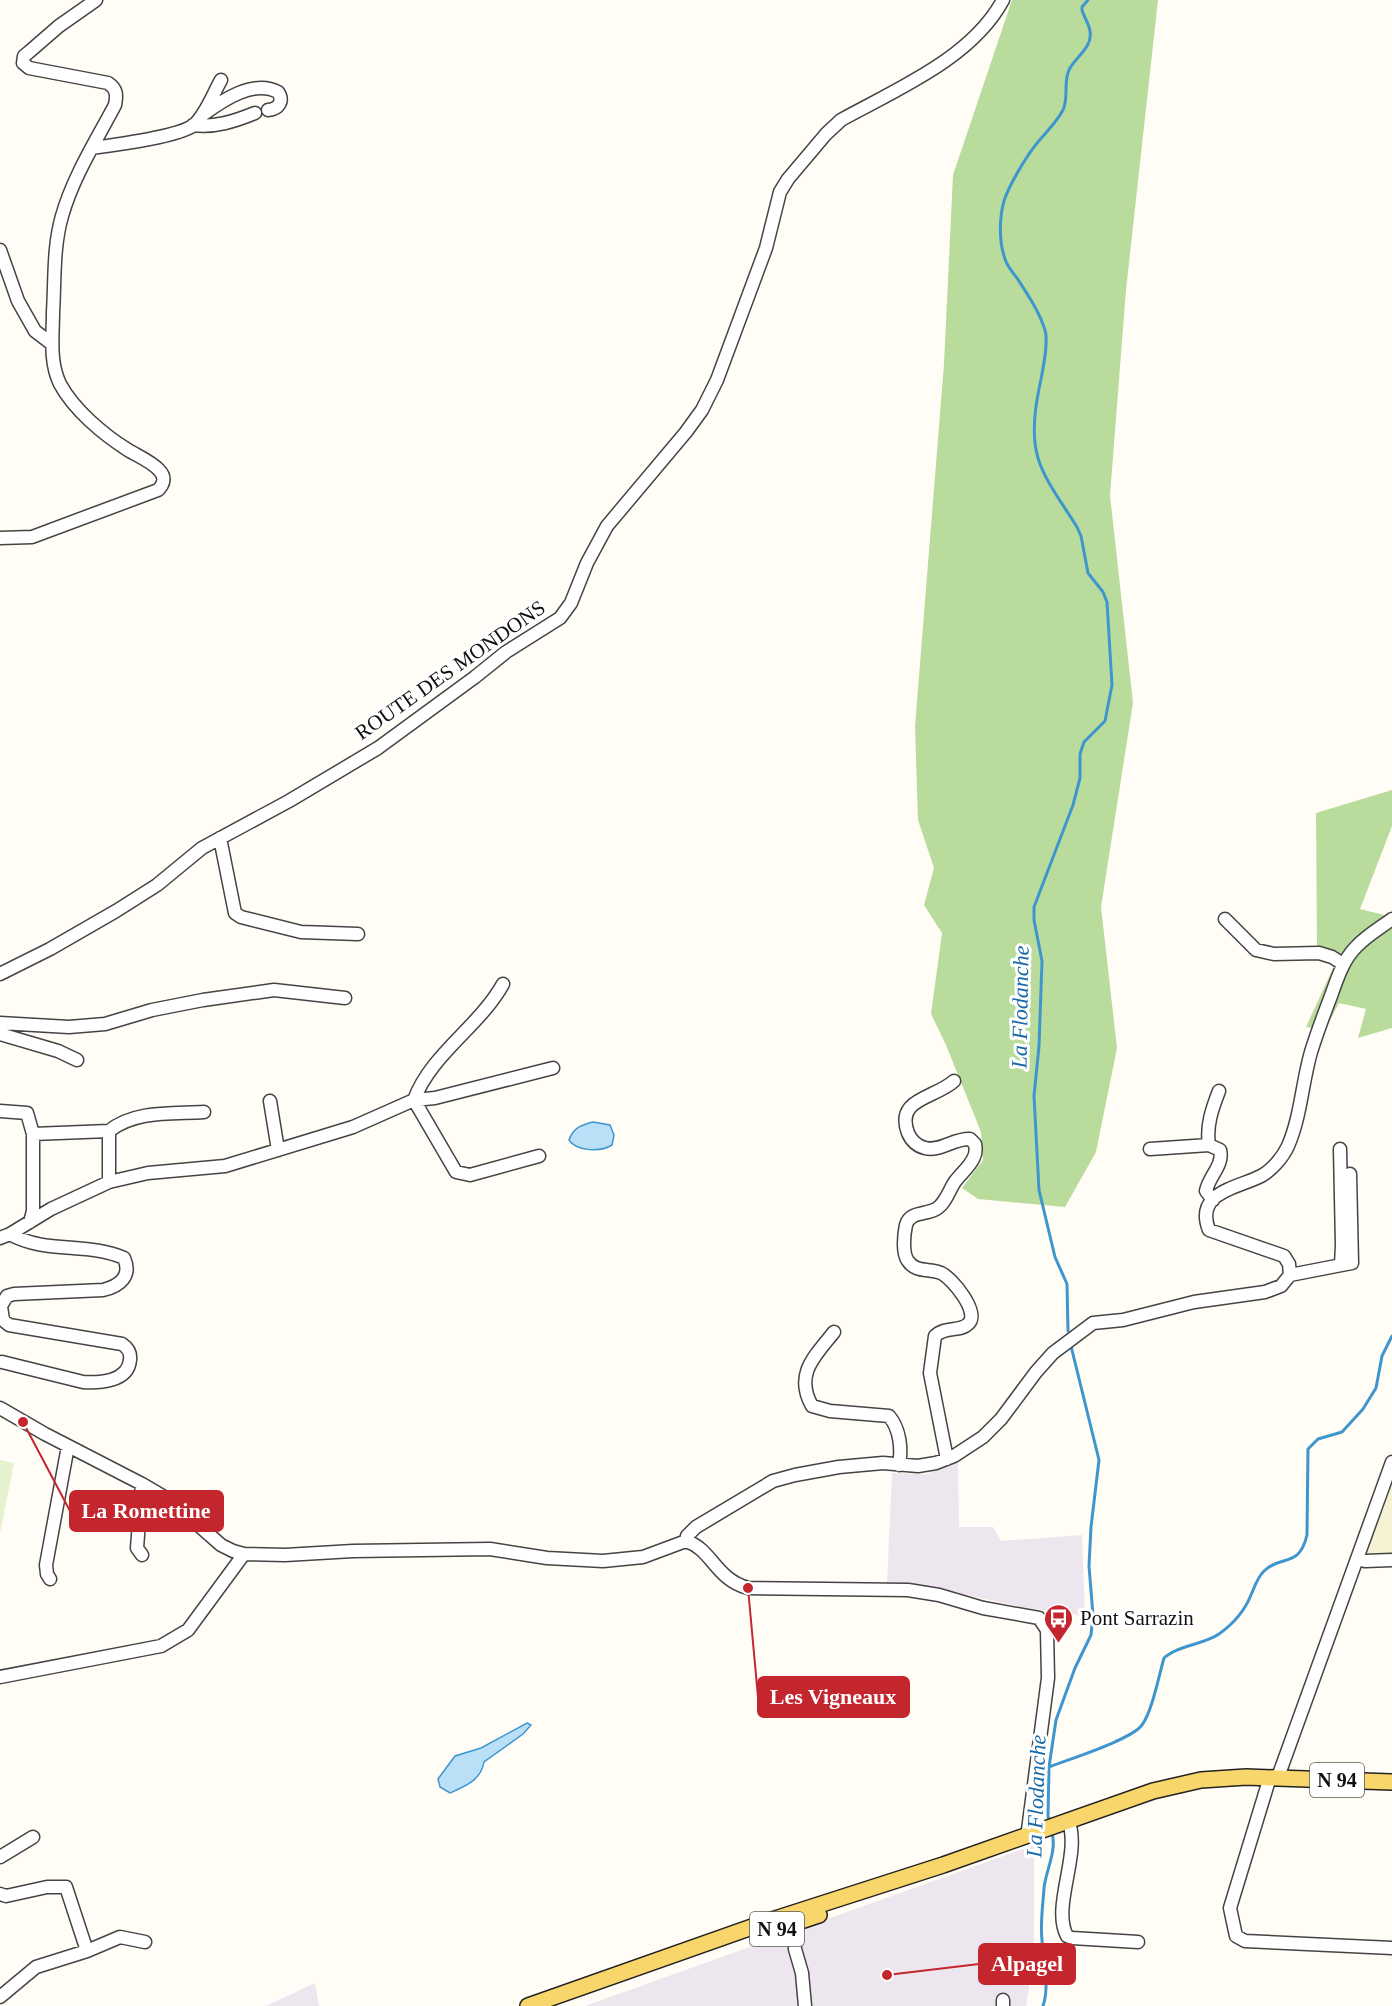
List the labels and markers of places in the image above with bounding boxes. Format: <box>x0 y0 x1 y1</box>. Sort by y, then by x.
callout: La Romettine <box>70 1491 223 1531</box>
bus stop icon: Pont Sarrazin <box>1043 1602 1075 1644</box>
place label: Pont Sarrazin <box>1080 1606 1194 1630</box>
callout: Les Vigneaux <box>758 1677 909 1717</box>
callout: Alpagel <box>979 1944 1075 1984</box>

